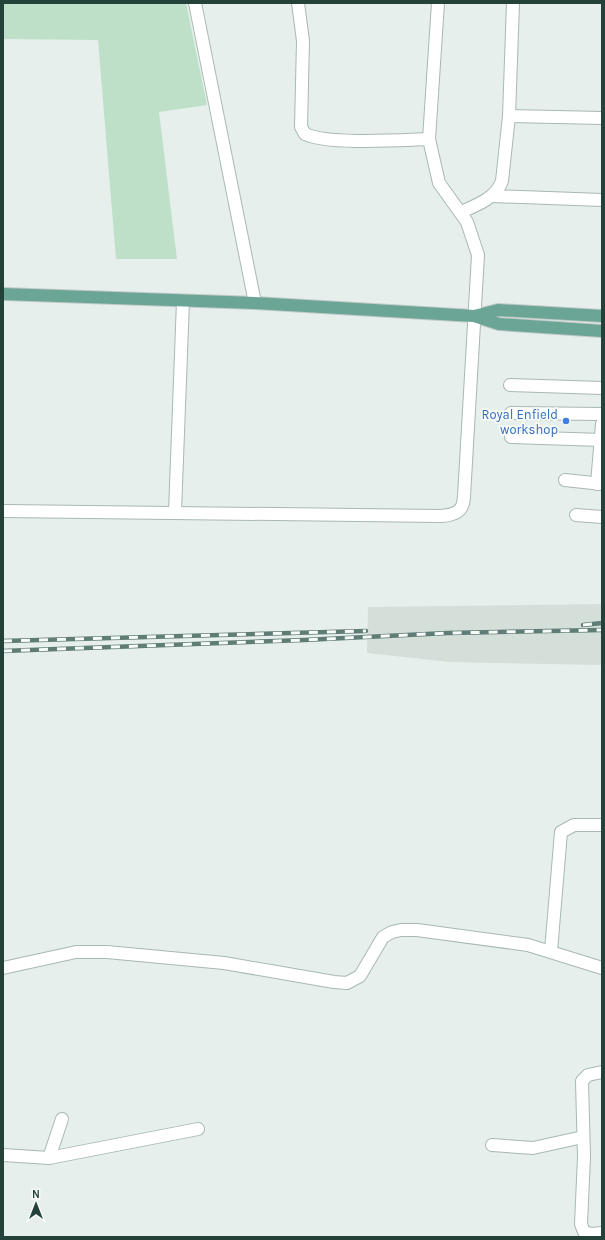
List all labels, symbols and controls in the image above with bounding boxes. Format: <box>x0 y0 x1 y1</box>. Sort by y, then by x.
place label: Royal Enfield workshop <box>481 407 558 437</box>
marker: Royal Enfield workshop <box>561 416 571 426</box>
north arrow <box>16 1184 56 1224</box>
text: N <box>32 1188 40 1201</box>

